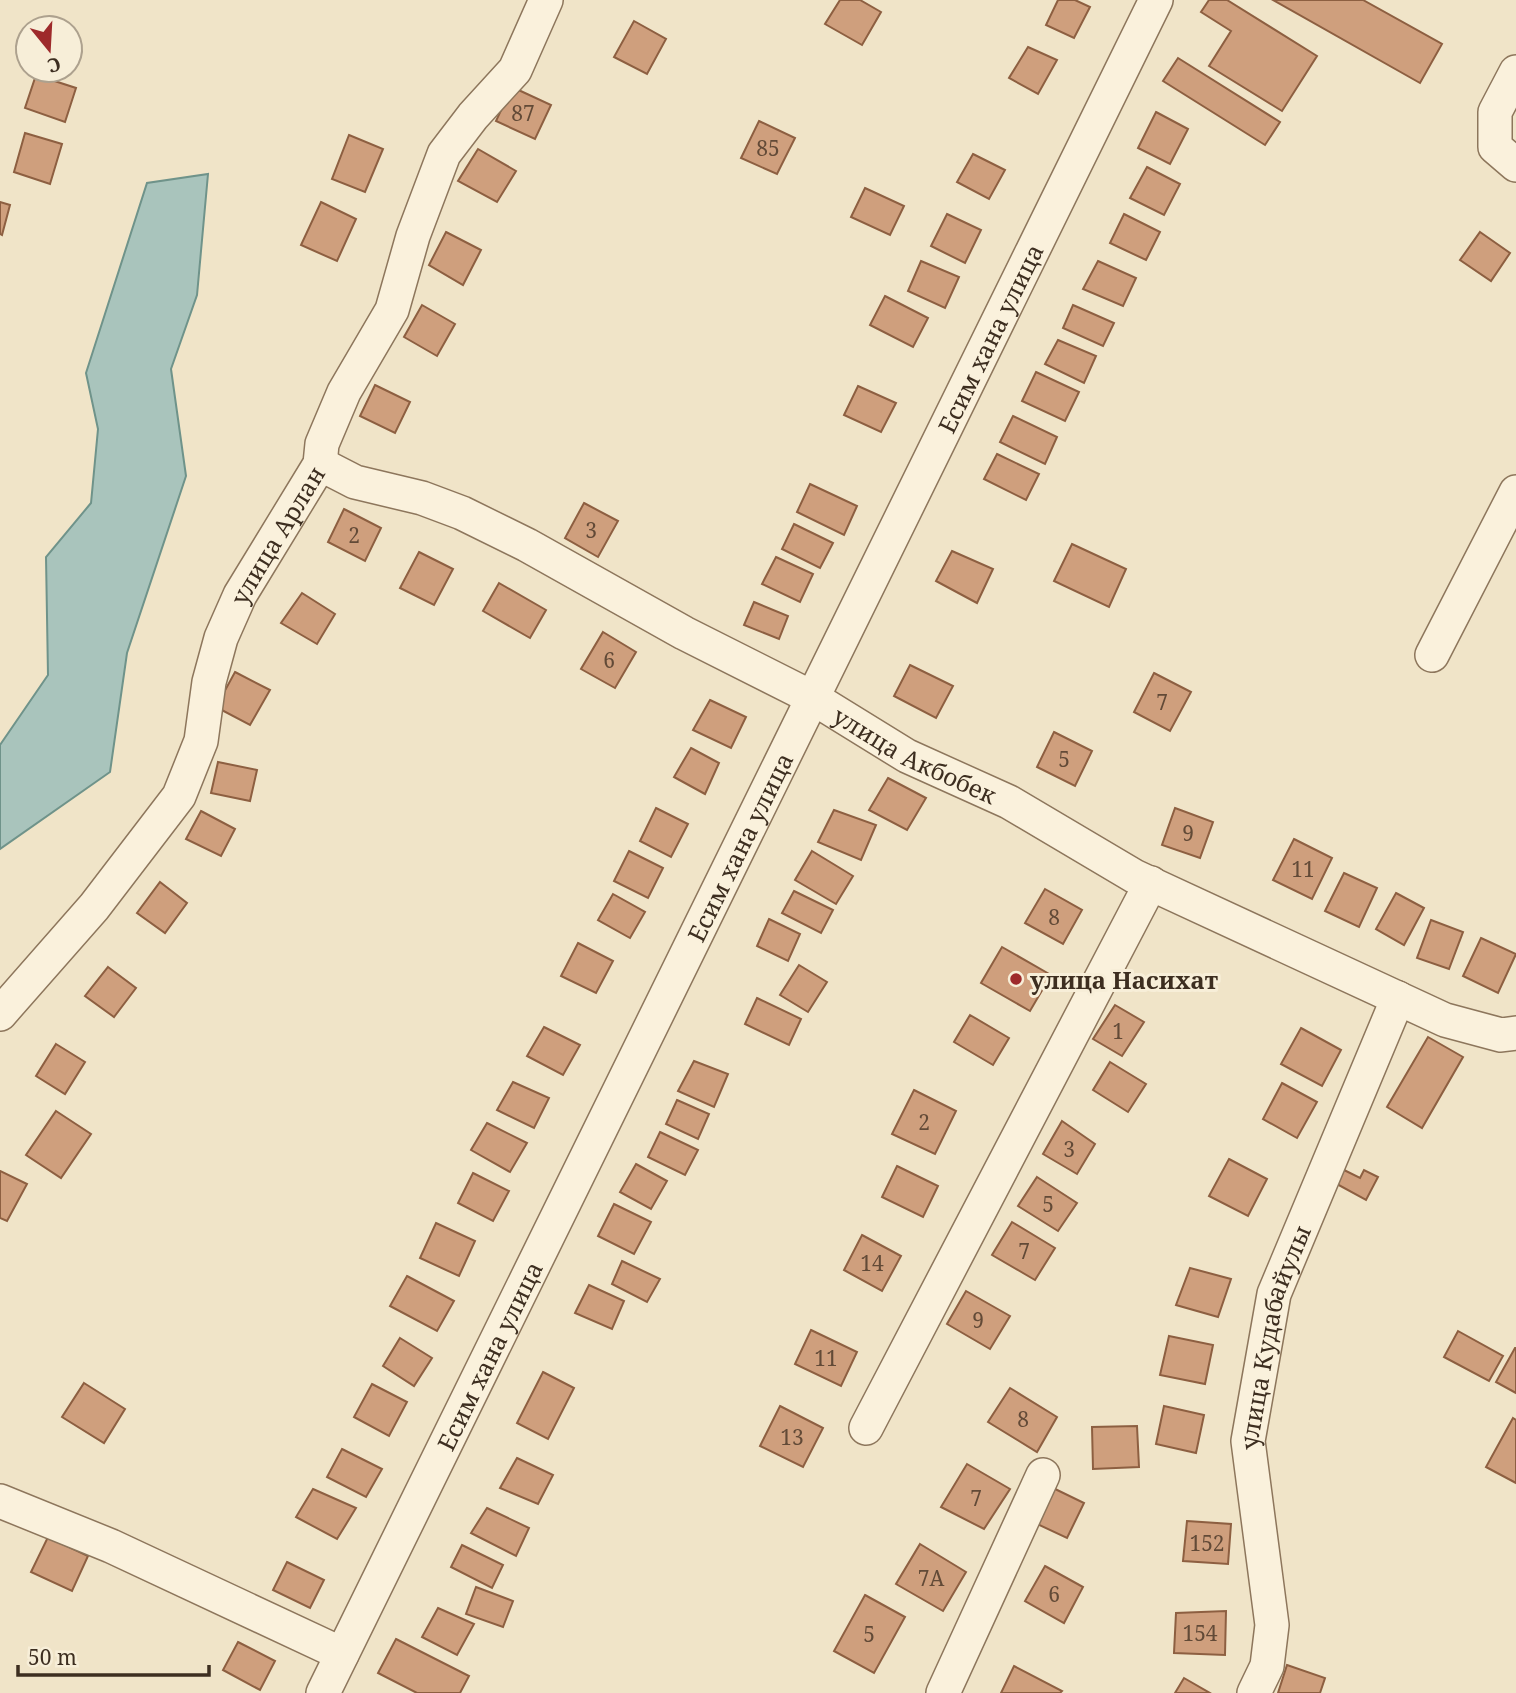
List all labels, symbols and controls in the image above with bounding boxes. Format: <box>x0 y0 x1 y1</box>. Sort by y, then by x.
north arrow <box>14 14 84 84</box>
text: С <box>44 51 64 79</box>
house number: 87 <box>511 99 535 127</box>
house number: 85 <box>756 134 780 162</box>
street label: Есим хана улица <box>929 238 1050 438</box>
street label: улица Арлан <box>222 459 332 609</box>
house number: 3 <box>585 516 597 544</box>
house number: 2 <box>348 521 360 549</box>
house number: 6 <box>603 646 615 674</box>
house number: 7 <box>1156 688 1168 716</box>
street label: улица Акбобек <box>827 698 1003 811</box>
house number: 5 <box>1058 745 1070 773</box>
street label: Есим хана улица <box>679 747 800 947</box>
house number: 9 <box>1182 819 1194 847</box>
house number: 11 <box>1291 855 1315 883</box>
house number: 8 <box>1048 903 1060 931</box>
place label: улица Насихат <box>1030 963 1218 996</box>
marker: улица Насихат <box>1008 971 1024 987</box>
house number: 1 <box>1112 1017 1124 1045</box>
house number: 2 <box>918 1108 930 1136</box>
house number: 3 <box>1063 1135 1075 1163</box>
house number: 5 <box>1042 1190 1054 1218</box>
street label: улица Кудабайулы <box>1231 1220 1318 1452</box>
house number: 7 <box>1018 1237 1030 1265</box>
house number: 14 <box>860 1249 884 1277</box>
street label: Есим хана улица <box>429 1256 549 1456</box>
house number: 9 <box>972 1306 984 1334</box>
house number: 11 <box>814 1344 838 1372</box>
house number: 8 <box>1017 1405 1029 1433</box>
house number: 13 <box>780 1423 804 1451</box>
house number: 7 <box>970 1484 982 1512</box>
house number: 152 <box>1189 1529 1225 1557</box>
house number: 7А <box>918 1564 944 1592</box>
house number: 6 <box>1048 1580 1060 1608</box>
house number: 154 <box>1182 1619 1218 1647</box>
house number: 5 <box>863 1620 875 1648</box>
scale bar <box>18 1634 208 1678</box>
text: 50 m <box>28 1643 77 1671</box>

